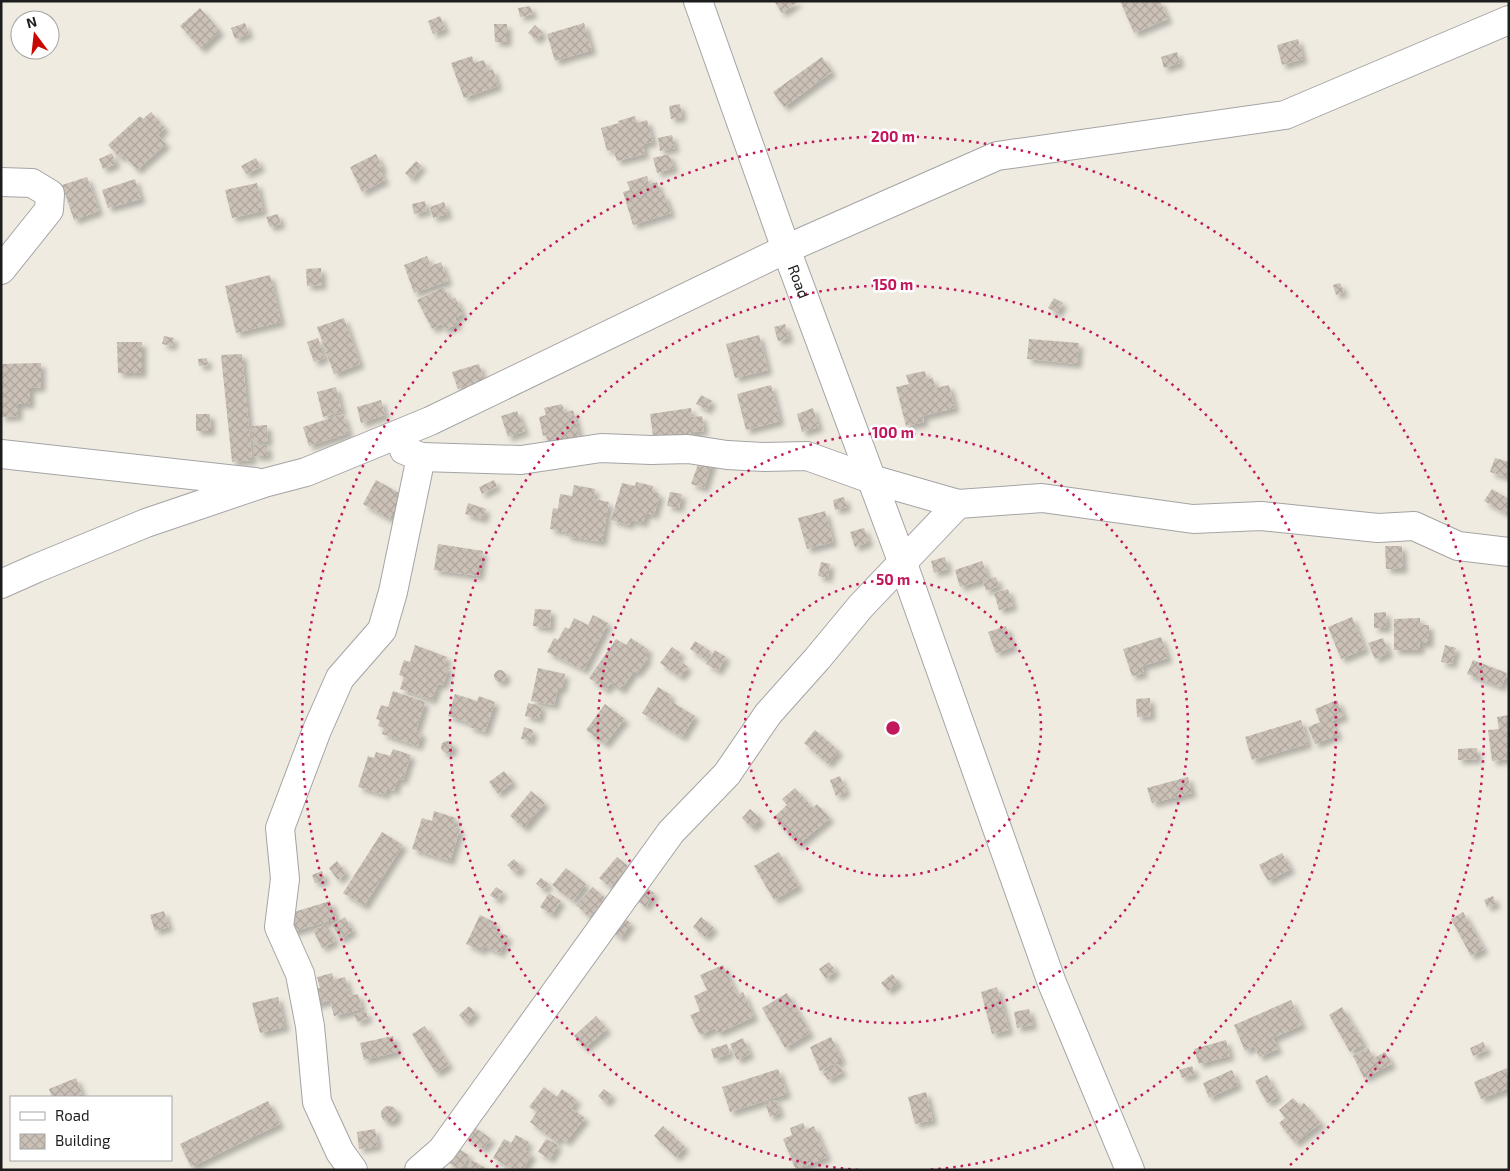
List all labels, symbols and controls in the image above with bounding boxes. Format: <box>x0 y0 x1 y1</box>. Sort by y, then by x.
north arrow <box>10 10 60 60</box>
text: N <box>24 12 39 31</box>
text: 200 m <box>871 127 915 145</box>
street label: Road <box>785 262 814 301</box>
text: 150 m <box>873 275 913 293</box>
text: 100 m <box>872 423 914 441</box>
text: 50 m <box>876 570 910 588</box>
centre of rings <box>884 719 902 737</box>
legend <box>10 1096 172 1161</box>
text: Road <box>55 1106 90 1124</box>
text: Building <box>55 1131 111 1149</box>

